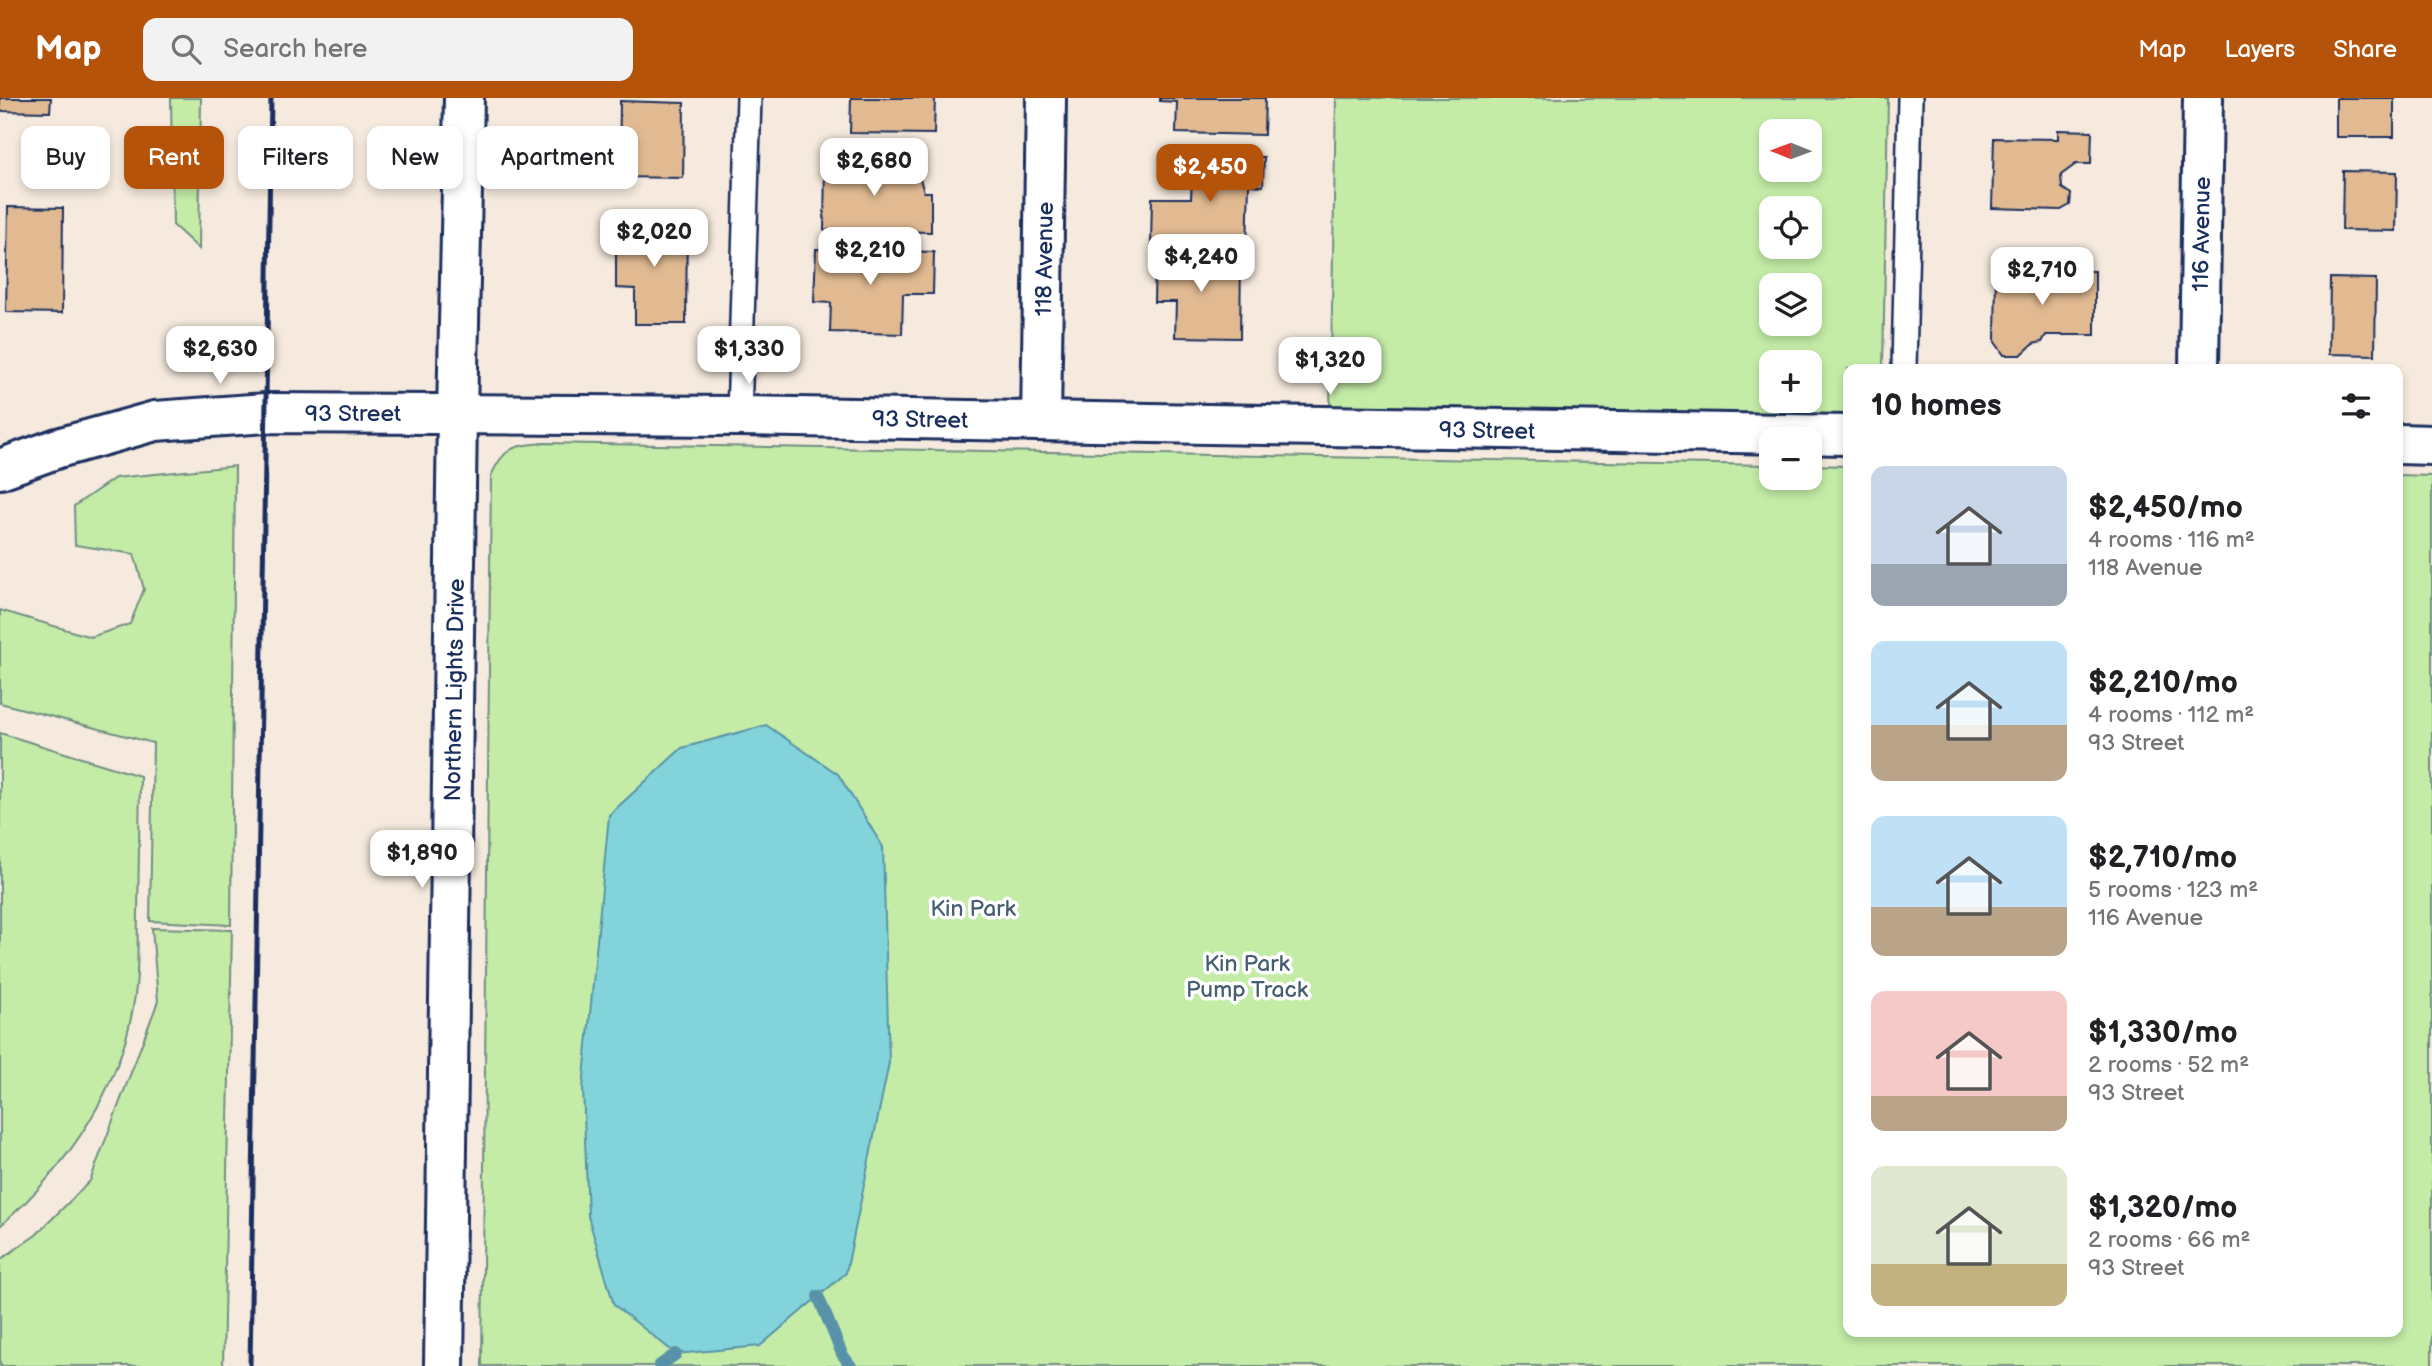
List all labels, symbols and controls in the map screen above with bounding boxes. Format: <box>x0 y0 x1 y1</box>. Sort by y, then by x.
search box <box>143 18 633 81</box>
text: Map <box>35 29 101 69</box>
icon: search <box>167 30 205 68</box>
text: Search here <box>223 34 367 65</box>
text: Map <box>2138 35 2186 64</box>
text: Layers <box>2224 35 2295 64</box>
text: Share <box>2333 35 2397 64</box>
north arrow <box>1759 119 1822 182</box>
map controls <box>1759 119 1822 490</box>
chip: Buy <box>21 126 110 189</box>
chip: Rent <box>124 126 224 189</box>
chip: Filters <box>238 126 353 189</box>
chip: New <box>367 126 463 189</box>
chip: Apartment <box>477 126 638 189</box>
pin: $2,680 <box>817 139 931 198</box>
pin: $2,450 <box>1153 144 1267 204</box>
text: $2,680 <box>836 147 912 175</box>
text: $2,450 <box>1172 153 1248 181</box>
street label: 116 Avenue <box>2187 176 2217 292</box>
button: locate <box>1759 196 1822 259</box>
street label: 118 Avenue <box>1030 201 1060 317</box>
pin: $2,020 <box>597 209 711 269</box>
text: $2,020 <box>616 218 692 246</box>
pin: $2,210 <box>813 228 927 287</box>
pin: $4,240 <box>1144 234 1258 294</box>
text: $2,210 <box>834 236 906 264</box>
text: $4,240 <box>1164 243 1238 271</box>
pin: $2,710 <box>1985 248 2099 307</box>
text: $2,710 <box>2007 256 2077 284</box>
button: layers <box>1759 273 1822 336</box>
pin: $2,630 <box>163 327 277 386</box>
pin: $1,330 <box>692 327 806 386</box>
text: $2,630 <box>182 335 258 363</box>
text: $1,330 <box>713 335 785 363</box>
pin: $1,320 <box>1273 338 1387 397</box>
text: $1,320 <box>1294 346 1366 374</box>
button: + <box>1759 350 1822 413</box>
icon: filters <box>2337 387 2375 425</box>
text: 10 homes <box>1871 388 2002 424</box>
street label: 93 Street <box>305 400 401 428</box>
street label: 93 Street <box>872 405 968 435</box>
street label: 93 Street <box>1439 416 1535 446</box>
button: − <box>1759 427 1822 490</box>
text: $2,450/mo <box>2088 490 2243 526</box>
icon: home <box>1927 494 2011 578</box>
text: 4 rooms · 116 m² <box>2088 526 2255 554</box>
text: 118 Avenue <box>2088 554 2203 582</box>
street label: Northern Lights Drive <box>439 578 471 802</box>
text: $2,210/mo <box>2088 665 2238 701</box>
icon: home <box>1927 669 2011 753</box>
text: 4 rooms · 112 m² <box>2088 701 2254 729</box>
text: 93 Street <box>2088 729 2184 757</box>
pin: $1,890 <box>365 830 479 890</box>
text: $1,890 <box>386 839 458 867</box>
text: $2,710/mo <box>2088 840 2237 876</box>
icon: home <box>1927 844 2011 928</box>
text: 5 rooms · 123 m² <box>2088 876 2258 904</box>
park label: Kin Park <box>930 895 1016 923</box>
text: 116 Avenue <box>2088 904 2203 932</box>
park label: Kin Park Pump Track <box>1186 950 1309 1004</box>
text: $1,330/mo <box>2088 1015 2238 1051</box>
icon: home <box>1927 1019 2011 1103</box>
text: 2 rooms · 52 m² <box>2088 1051 2249 1079</box>
text: 93 Street <box>2088 1079 2184 1107</box>
text: $1,320/mo <box>2088 1190 2237 1226</box>
icon: home <box>1927 1194 2011 1278</box>
text: 2 rooms · 66 m² <box>2088 1226 2250 1254</box>
text: 93 Street <box>2088 1254 2184 1282</box>

